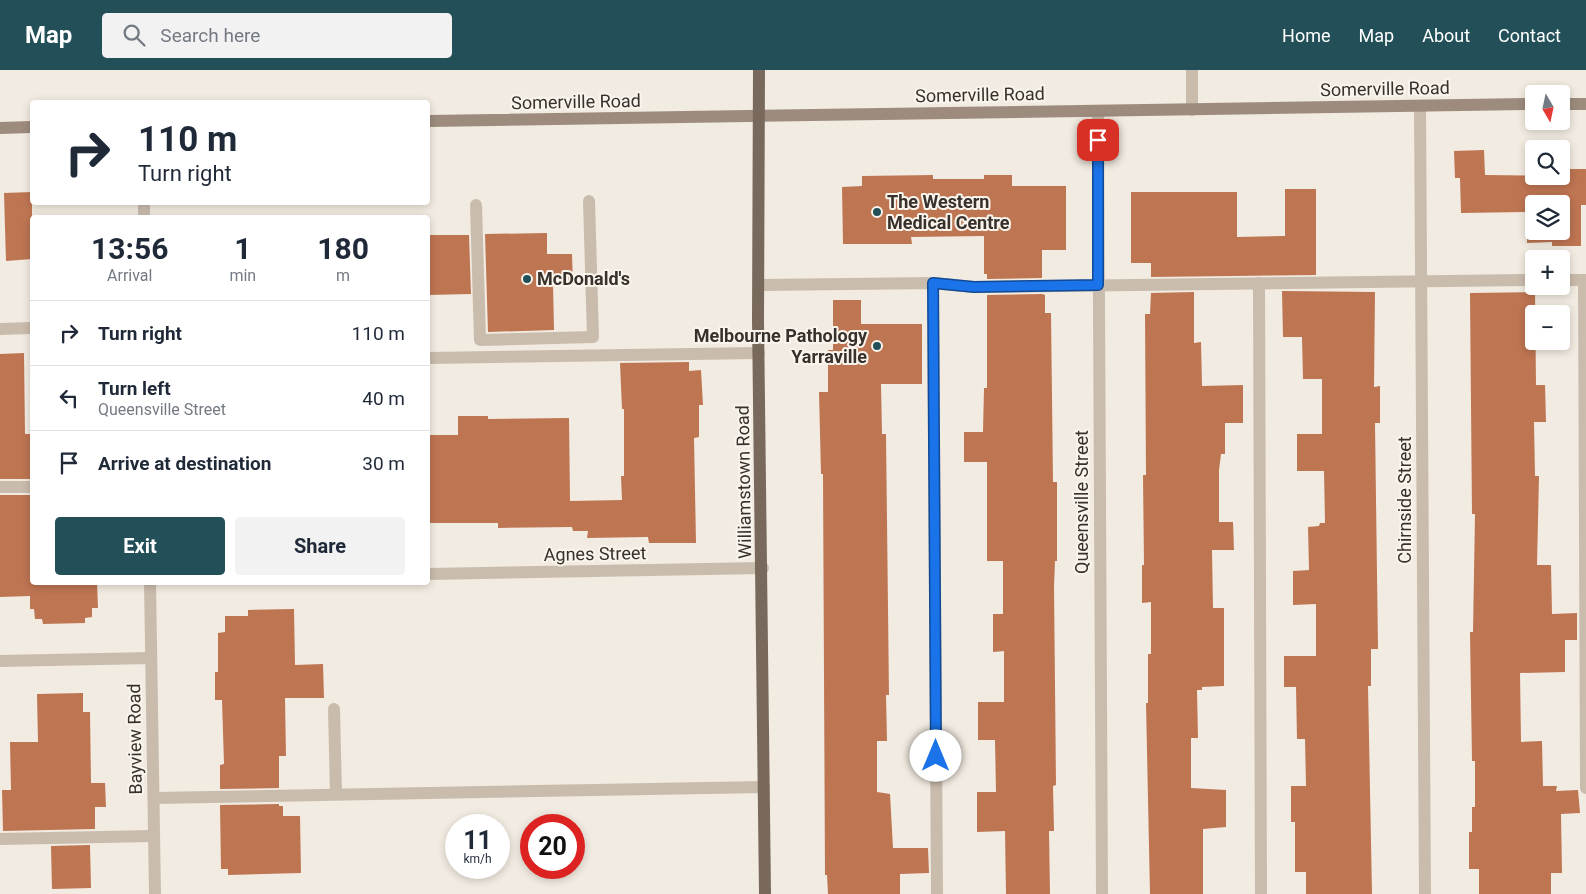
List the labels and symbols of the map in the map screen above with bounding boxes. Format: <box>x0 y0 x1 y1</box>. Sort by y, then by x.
street label: Somerville Road <box>1320 77 1450 100</box>
street label: Somerville Road <box>915 83 1045 106</box>
north arrow <box>1525 85 1570 130</box>
street label: Somerville Road <box>511 90 641 113</box>
pin <box>1077 119 1119 161</box>
place label: The Western Medical Centre <box>887 191 1010 233</box>
marker: The Western Medical Centre <box>871 206 883 218</box>
place label: McDonald's <box>537 268 630 289</box>
marker: McDonald's <box>521 273 533 285</box>
place label: Melbourne Pathology Yarraville <box>694 325 868 367</box>
marker: Melbourne Pathology Yarraville <box>871 340 883 352</box>
street label: Williamstown Road <box>732 405 755 559</box>
street label: Queensville Street <box>1071 430 1092 574</box>
street label: Chirnside Street <box>1394 436 1415 564</box>
street label: Agnes Street <box>544 542 647 565</box>
street label: Bayview Road <box>123 683 146 795</box>
position arrow <box>909 729 961 781</box>
speed limit sign: 20 <box>520 814 585 879</box>

